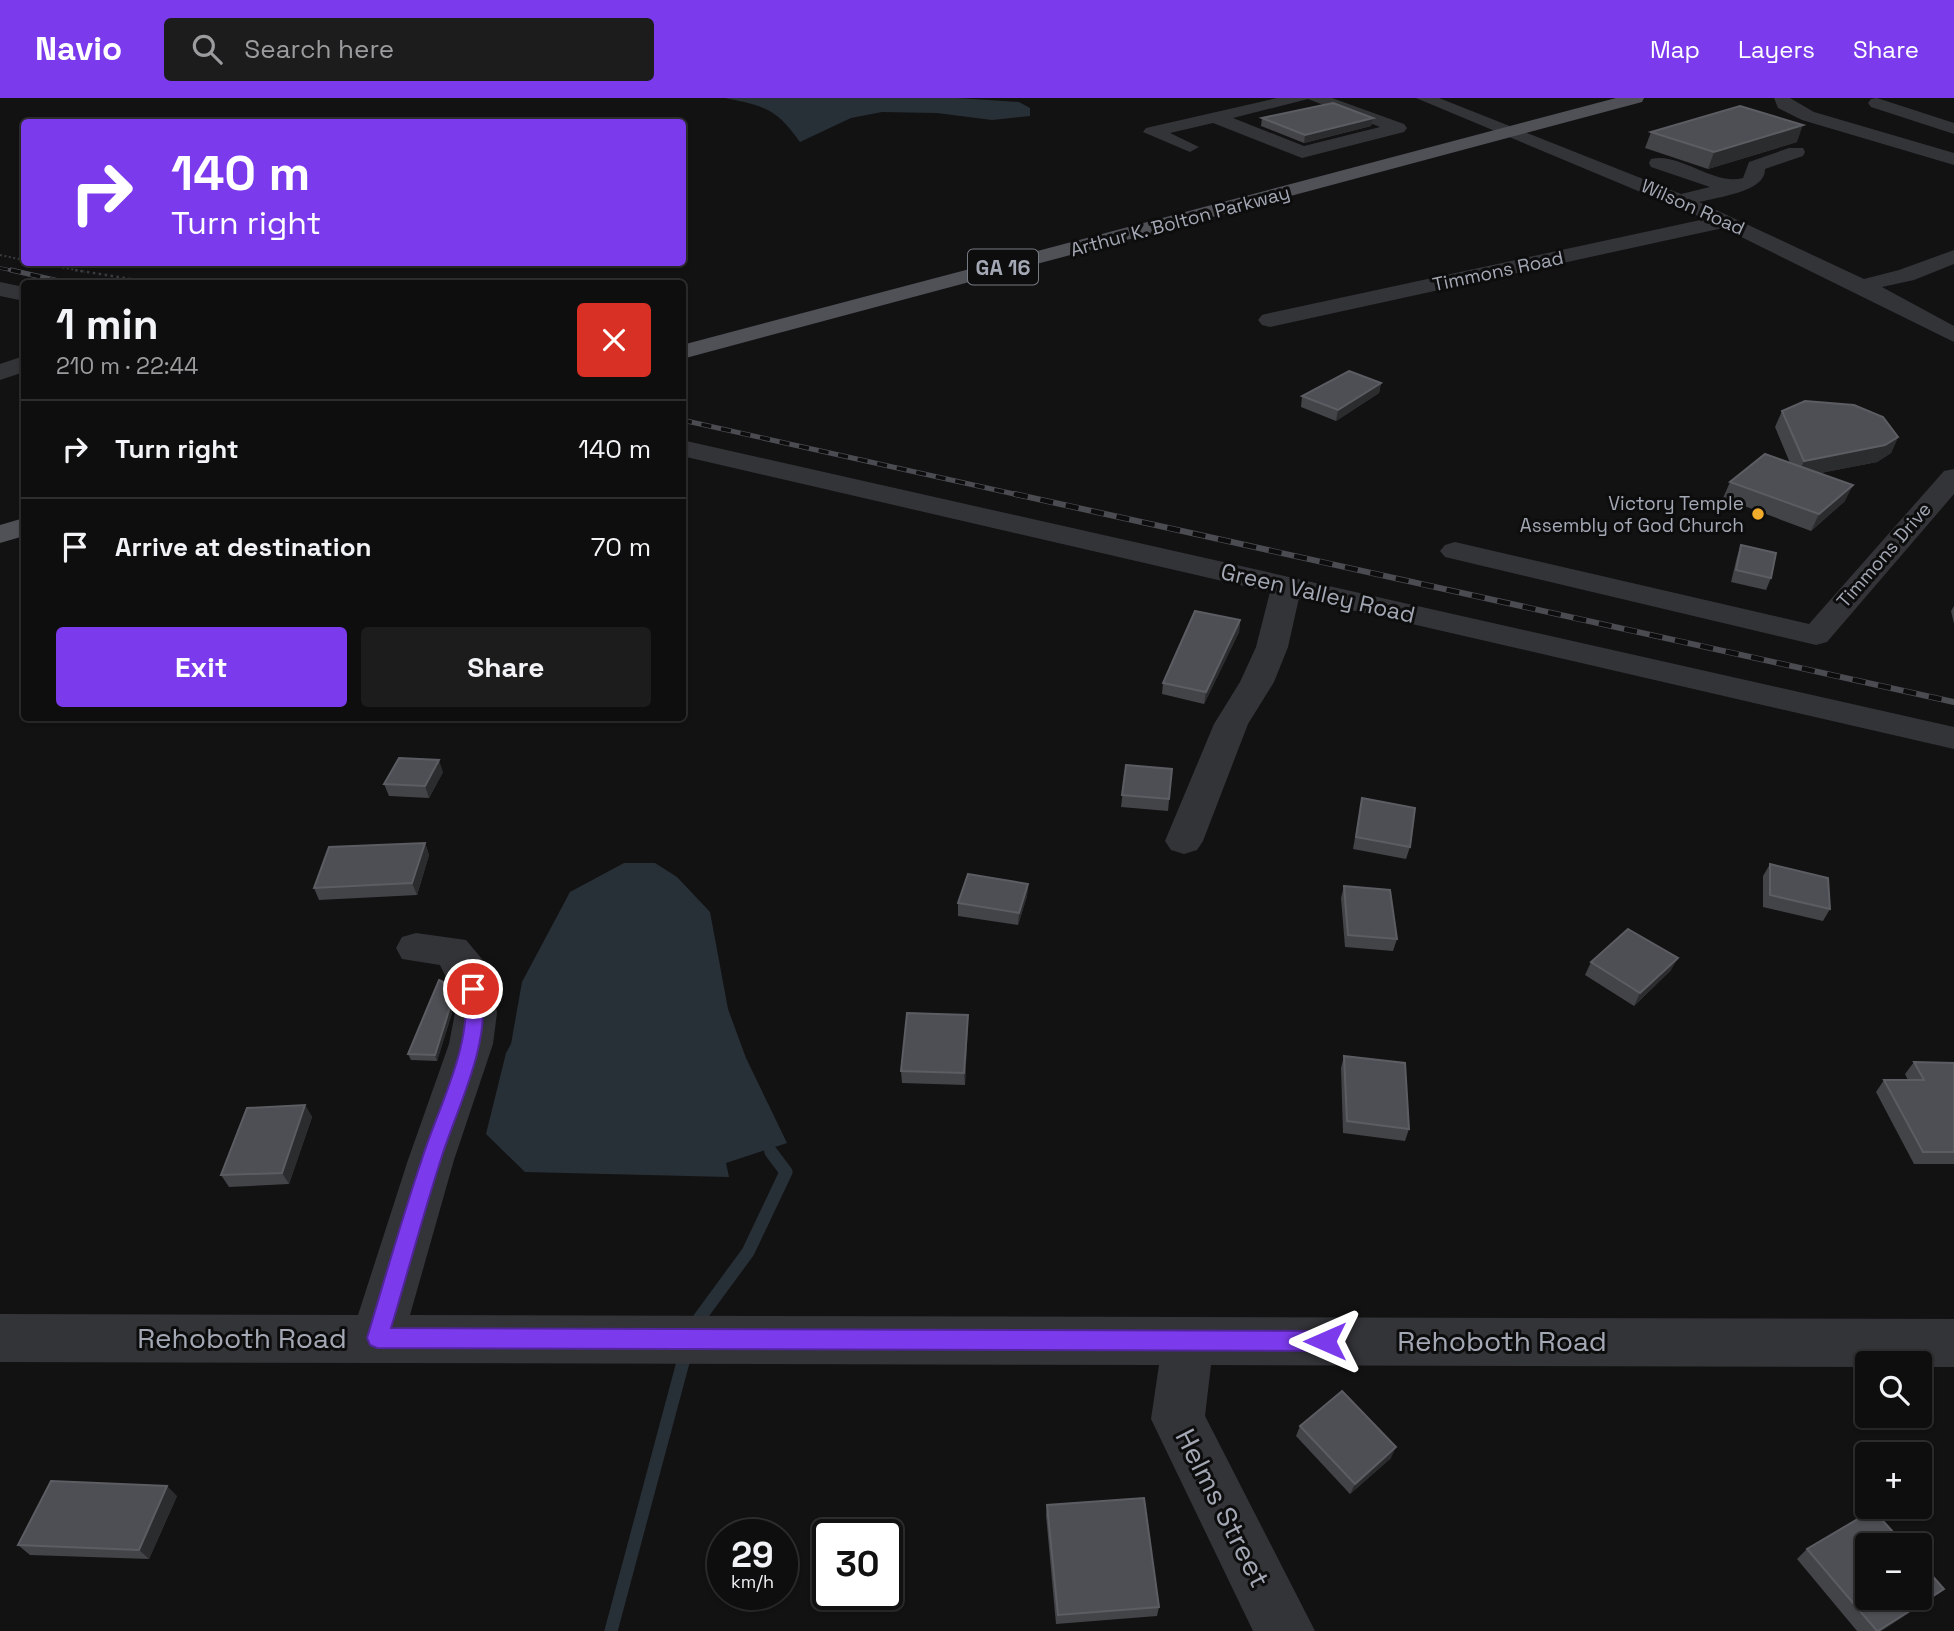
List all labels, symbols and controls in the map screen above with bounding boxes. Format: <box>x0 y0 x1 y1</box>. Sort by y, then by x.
search box <box>164 18 654 81</box>
text: Navio <box>35 28 122 70</box>
icon: search <box>188 30 226 68</box>
text: Search here <box>244 32 394 66</box>
text: Map <box>1650 34 1700 65</box>
text: Layers <box>1738 34 1815 65</box>
text: Share <box>1853 34 1919 65</box>
text: 140 m <box>171 142 310 204</box>
icon: right <box>56 147 147 238</box>
street label: Wilson Road <box>1637 173 1749 241</box>
street label: Arthur K. Bolton Parkway <box>1068 180 1292 262</box>
text: Turn right <box>171 203 321 243</box>
street label: Timmons Road <box>1430 245 1566 297</box>
road number: GA 16 <box>968 250 1038 284</box>
text: 1 min <box>56 298 159 351</box>
button: close <box>577 303 651 377</box>
text: 210 m · 22:44 <box>56 351 198 381</box>
icon: right <box>56 430 94 468</box>
text: Turn right <box>115 432 239 466</box>
text: 140 m <box>578 432 651 466</box>
place label: Victory Temple Assembly of God Church <box>1520 491 1744 538</box>
street label: Timmons Drive <box>1831 497 1937 613</box>
marker: Victory Temple Assembly of God Church <box>1750 506 1766 522</box>
icon: arrive <box>56 528 94 566</box>
text: Arrive at destination <box>115 530 372 564</box>
text: 70 m <box>591 530 651 564</box>
street label: Green Valley Road <box>1218 556 1418 630</box>
button: Exit <box>56 627 347 707</box>
button: Share <box>361 627 651 707</box>
pin <box>443 959 503 1019</box>
icon: arrive <box>454 970 492 1008</box>
position arrow <box>1288 1304 1362 1378</box>
street label: Rehoboth Road <box>137 1320 347 1356</box>
street label: Rehoboth Road <box>1397 1323 1607 1359</box>
map controls <box>1855 1351 1932 1610</box>
button: search <box>1855 1351 1932 1428</box>
street label: Helms Street <box>1168 1423 1278 1593</box>
button: + <box>1855 1442 1932 1519</box>
speed limit sign: 30 <box>812 1519 903 1610</box>
text: 29 <box>731 1533 774 1577</box>
button: − <box>1855 1533 1932 1610</box>
text: km/h <box>731 1570 774 1593</box>

